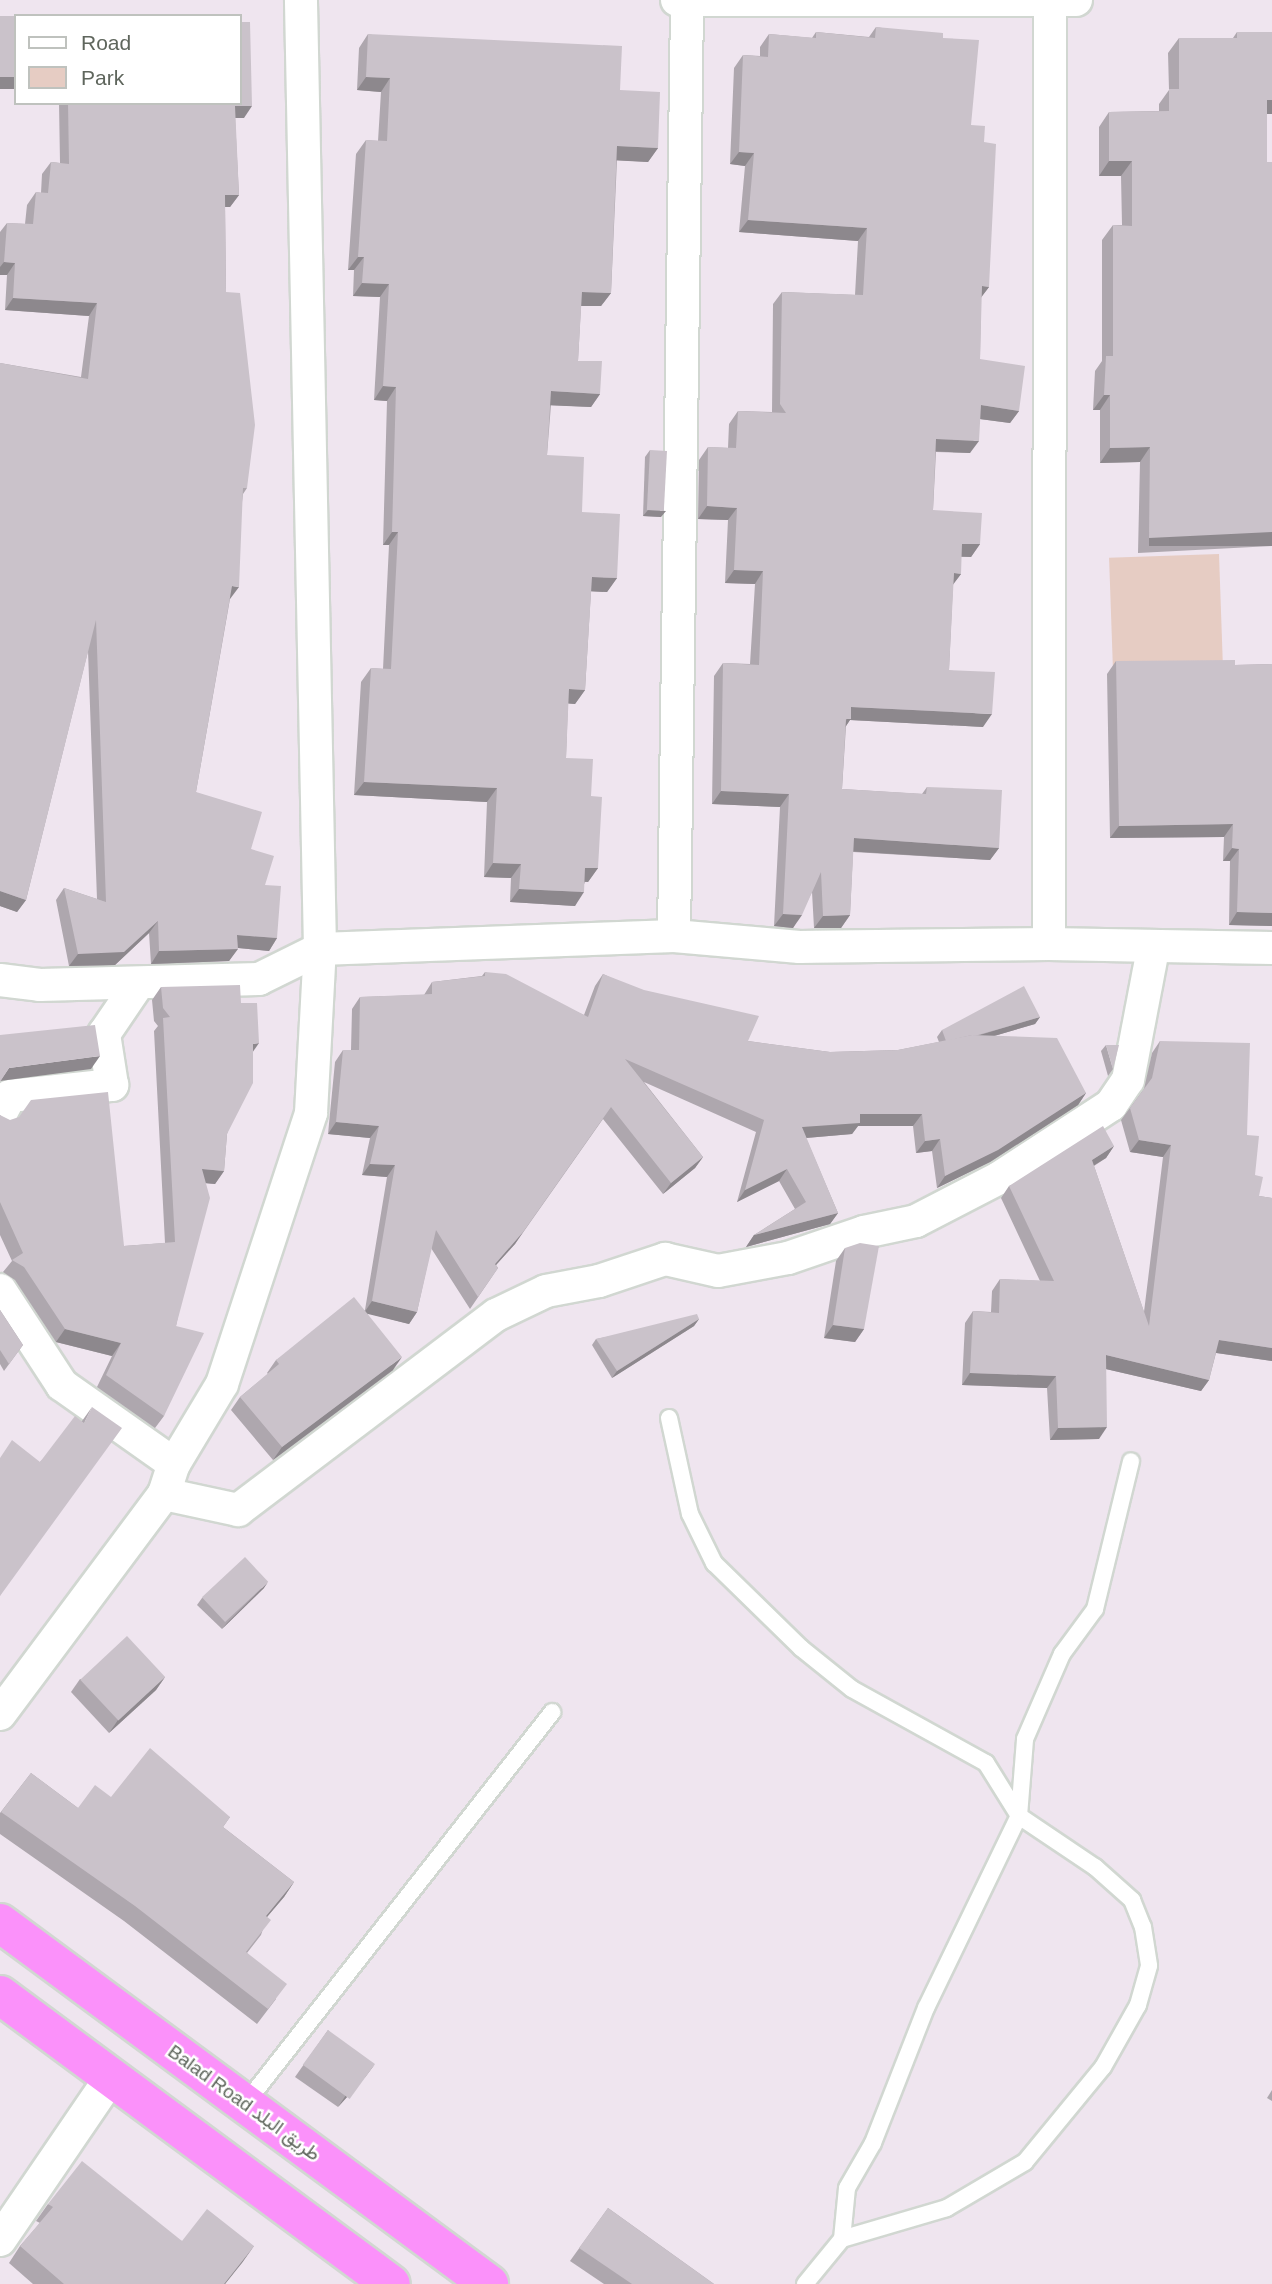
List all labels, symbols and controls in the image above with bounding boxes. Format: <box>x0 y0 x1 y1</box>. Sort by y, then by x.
legend <box>14 14 242 105</box>
text: Road <box>81 31 131 54</box>
text: Park <box>81 66 124 89</box>
street label: Balad Road طريق البلد <box>163 2040 325 2166</box>

